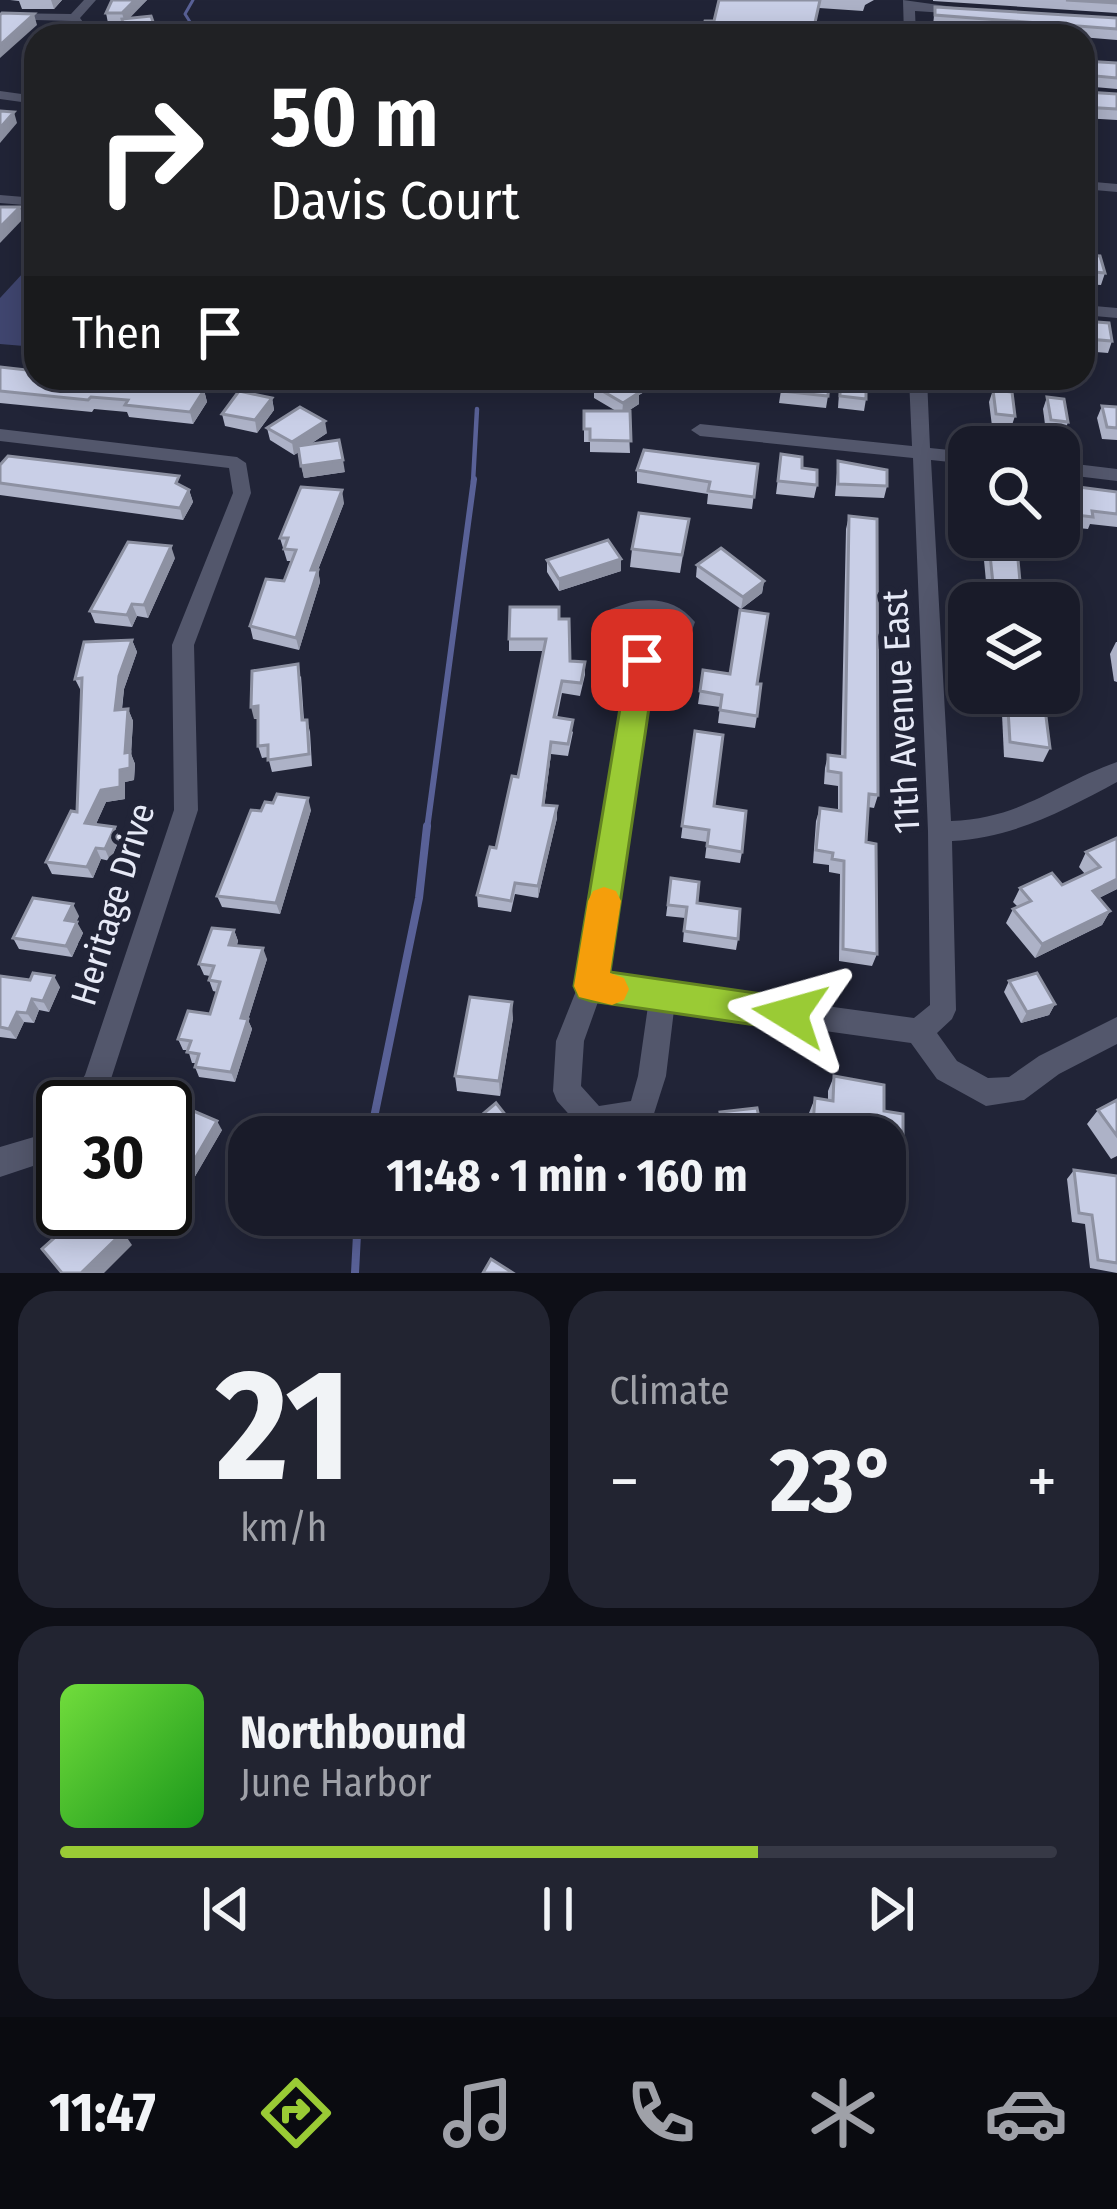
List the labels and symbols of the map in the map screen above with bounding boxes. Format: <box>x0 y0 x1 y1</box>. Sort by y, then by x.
street label: 11th Avenue East <box>873 589 929 835</box>
pin <box>591 609 693 711</box>
street label: Heritage Drive <box>61 798 165 1011</box>
position arrow <box>727 951 853 1077</box>
speed limit sign: 30 <box>36 1080 192 1236</box>

